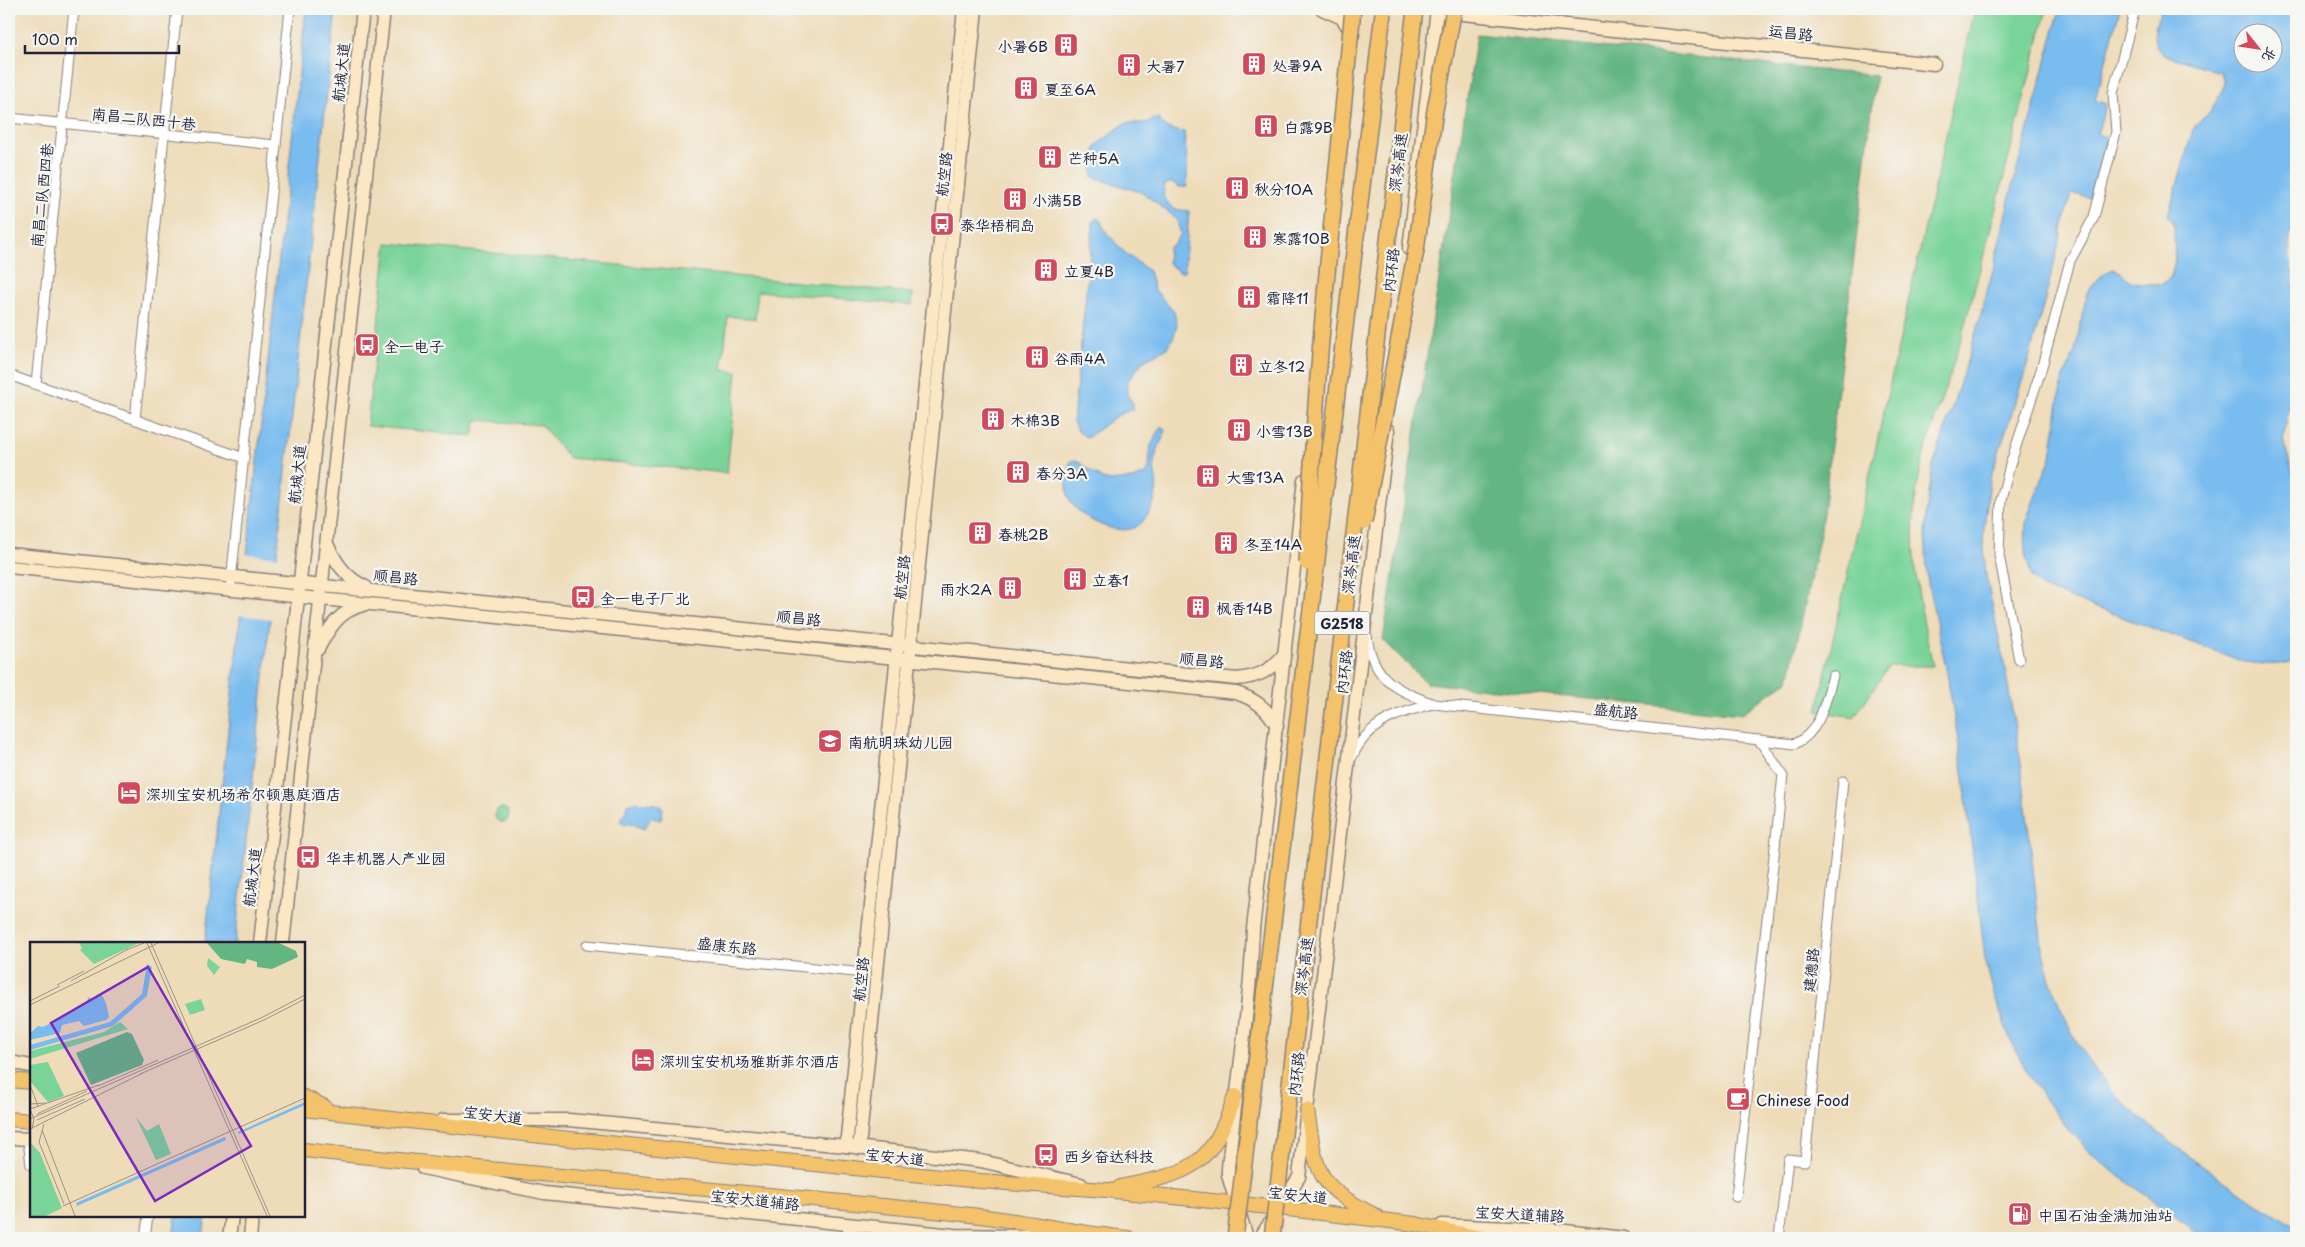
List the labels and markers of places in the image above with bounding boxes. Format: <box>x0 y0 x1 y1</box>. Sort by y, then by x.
building icon: 小暑6B <box>1053 32 1079 58</box>
place label: 小暑6B <box>998 34 1048 57</box>
building icon: 处暑9A <box>1241 51 1267 77</box>
building icon: 大暑7 <box>1116 52 1142 78</box>
place label: 处暑9A <box>1272 53 1322 76</box>
place label: 大暑7 <box>1146 54 1185 77</box>
building icon: 夏至6A <box>1013 75 1039 101</box>
place label: 夏至6A <box>1044 77 1096 100</box>
building icon: 白露9B <box>1253 113 1279 139</box>
place label: 白露9B <box>1284 115 1333 138</box>
building icon: 芒种5A <box>1037 144 1063 170</box>
place label: 芒种5A <box>1068 146 1119 169</box>
building icon: 秋分10A <box>1224 175 1250 201</box>
place label: 秋分10A <box>1254 177 1313 200</box>
building icon: 小满5B <box>1002 186 1028 212</box>
place label: 小满5B <box>1032 188 1082 211</box>
bus stop icon: 泰华梧桐岛 <box>929 211 955 237</box>
place label: 泰华梧桐岛 <box>960 213 1035 236</box>
building icon: 寒露10B <box>1242 224 1268 250</box>
place label: 寒露10B <box>1272 226 1330 249</box>
building icon: 立夏4B <box>1033 257 1059 283</box>
place label: 立夏4B <box>1064 259 1114 282</box>
building icon: 霜降11 <box>1236 284 1262 310</box>
place label: 霜降11 <box>1266 286 1309 309</box>
bus stop icon: 全一电子 <box>354 332 380 358</box>
place label: 全一电子 <box>384 334 444 357</box>
building icon: 谷雨4A <box>1024 344 1050 370</box>
place label: 谷雨4A <box>1054 346 1105 369</box>
building icon: 立冬12 <box>1228 352 1254 378</box>
place label: 立冬12 <box>1258 354 1305 377</box>
building icon: 木棉3B <box>980 406 1006 432</box>
place label: 木棉3B <box>1010 408 1060 431</box>
building icon: 小雪13B <box>1226 417 1252 443</box>
place label: 小雪13B <box>1256 419 1313 442</box>
building icon: 春分3A <box>1005 459 1031 485</box>
place label: 春分3A <box>1036 461 1087 484</box>
building icon: 大雪13A <box>1195 463 1221 489</box>
place label: 大雪13A <box>1226 465 1284 488</box>
building icon: 春桃2B <box>967 520 993 546</box>
place label: 春桃2B <box>998 522 1049 545</box>
building icon: 冬至14A <box>1213 530 1239 556</box>
place label: 冬至14A <box>1244 532 1302 555</box>
building icon: 立春1 <box>1062 566 1088 592</box>
place label: 立春1 <box>1092 568 1129 591</box>
building icon: 雨水2A <box>997 575 1023 601</box>
place label: 雨水2A <box>940 577 992 600</box>
bus stop icon: 全一电子厂北 <box>570 584 596 610</box>
place label: 全一电子厂北 <box>600 586 690 609</box>
building icon: 枫香14B <box>1185 594 1211 620</box>
place label: 枫香14B <box>1216 596 1273 619</box>
school or university icon: 南航明珠幼儿园 <box>817 728 843 754</box>
place label: 南航明珠幼儿园 <box>848 730 953 753</box>
hotel icon: 深圳宝安机场希尔顿惠庭酒店 <box>116 780 142 806</box>
place label: 深圳宝安机场希尔顿惠庭酒店 <box>146 782 341 805</box>
bus stop icon: 华丰机器人产业园 <box>295 844 321 870</box>
place label: 华丰机器人产业园 <box>326 846 446 869</box>
hotel icon: 深圳宝安机场雅斯菲尔酒店 <box>630 1047 656 1073</box>
place label: 深圳宝安机场雅斯菲尔酒店 <box>660 1049 840 1072</box>
cafe icon: Chinese Food <box>1725 1086 1751 1112</box>
place label: Chinese Food <box>1756 1088 1849 1111</box>
bus stop icon: 西乡奋达科技 <box>1033 1142 1059 1168</box>
place label: 西乡奋达科技 <box>1064 1144 1154 1167</box>
fuel station icon: 中国石油金满加油站 <box>2007 1201 2033 1227</box>
place label: 中国石油金满加油站 <box>2038 1203 2173 1226</box>

